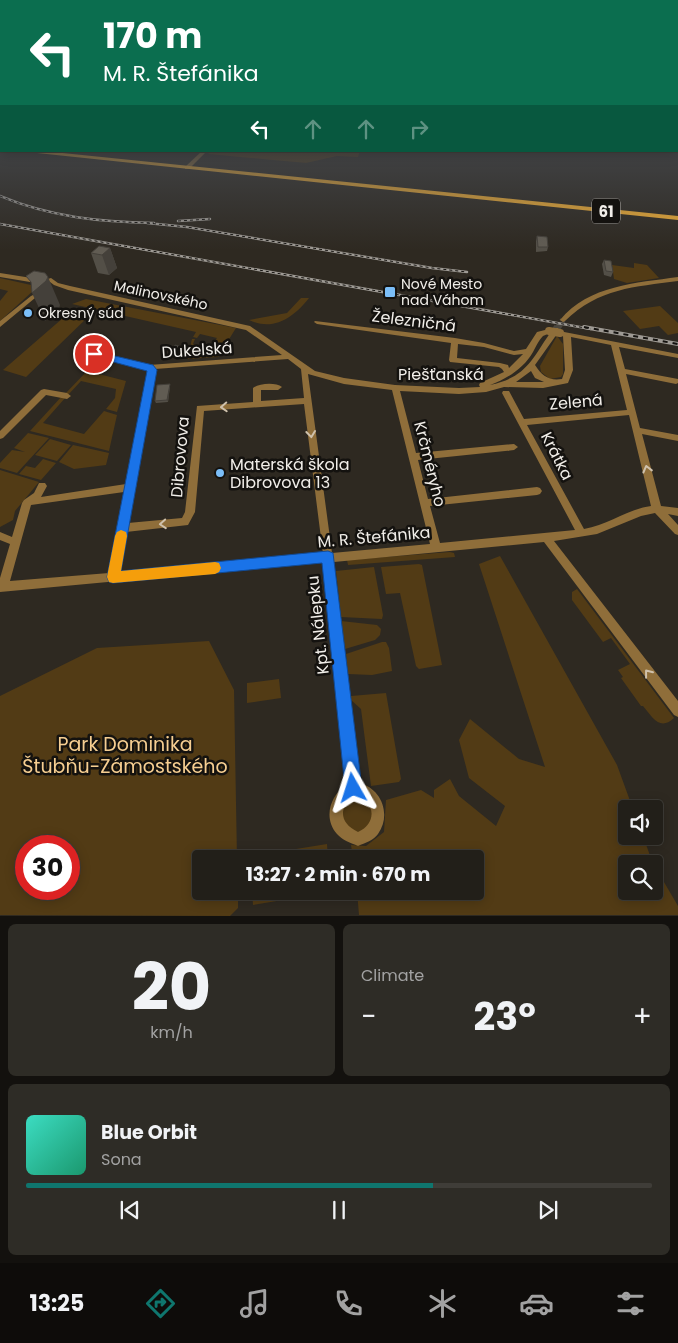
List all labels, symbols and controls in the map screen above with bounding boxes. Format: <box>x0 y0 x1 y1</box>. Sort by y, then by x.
text: 170 m <box>103 11 202 60</box>
icon: left <box>20 20 85 85</box>
text: M. R. Štefánika <box>103 58 259 89</box>
icon: left <box>246 115 274 143</box>
icon: ahead <box>299 115 327 143</box>
icon: ahead <box>352 115 380 143</box>
icon: right <box>405 115 433 143</box>
road number: 61 <box>592 198 620 224</box>
place label: Nové Mesto nad Váhom <box>401 274 484 310</box>
street label: Malinovského <box>112 275 210 315</box>
marker: Nové Mesto nad Váhom <box>383 285 397 299</box>
place label: Okresný súd <box>38 303 124 323</box>
street label: Železničná <box>371 304 457 338</box>
marker: Okresný súd <box>22 307 34 319</box>
pin <box>73 333 115 375</box>
street label: Dukelská <box>161 336 233 364</box>
icon: arrive <box>80 340 108 368</box>
street label: Piešťanská <box>398 363 484 386</box>
street label: Zelená <box>548 388 604 416</box>
one-way arrow <box>219 401 227 412</box>
street label: Dibrovova <box>165 416 195 498</box>
street label: Krčméryho <box>408 419 452 509</box>
street label: Krátka <box>535 428 579 484</box>
one-way arrow <box>306 430 316 439</box>
place label: Materská škola Dibrovova 13 <box>230 453 350 494</box>
one-way arrow <box>642 465 653 474</box>
marker: Materská škola Dibrovova 13 <box>214 467 226 479</box>
one-way arrow <box>159 518 167 529</box>
street label: M. R. Štefánika <box>317 521 431 553</box>
street label: Kpt. Nálepku <box>301 575 335 675</box>
one-way arrow <box>646 670 654 679</box>
park label: Park Dominika Štubňu-Zámostského <box>22 731 228 780</box>
position arrow <box>326 761 378 813</box>
map controls <box>618 800 663 900</box>
button: sound <box>618 800 663 845</box>
speed limit sign: 30 <box>15 835 80 900</box>
button: search <box>618 855 663 900</box>
text: 13:27 · 2 min · 670 m <box>246 861 430 888</box>
text: 20 <box>132 942 211 1033</box>
text: Climate <box>361 964 424 987</box>
text: 23° <box>474 990 536 1043</box>
text: − <box>361 997 376 1036</box>
text: + <box>633 997 652 1036</box>
text: km/h <box>150 1021 193 1044</box>
text: Blue Orbit <box>101 1119 197 1146</box>
text: Sona <box>101 1148 142 1171</box>
icon: previous <box>116 1196 144 1224</box>
icon: pause <box>325 1196 353 1224</box>
icon: next <box>534 1196 562 1224</box>
icon: directions <box>143 1286 178 1321</box>
icon: music <box>237 1286 272 1321</box>
icon: phone <box>331 1286 366 1321</box>
icon: climate <box>425 1286 460 1321</box>
icon: car <box>519 1286 554 1321</box>
icon: filters <box>613 1286 648 1321</box>
text: 13:25 <box>30 1288 84 1319</box>

